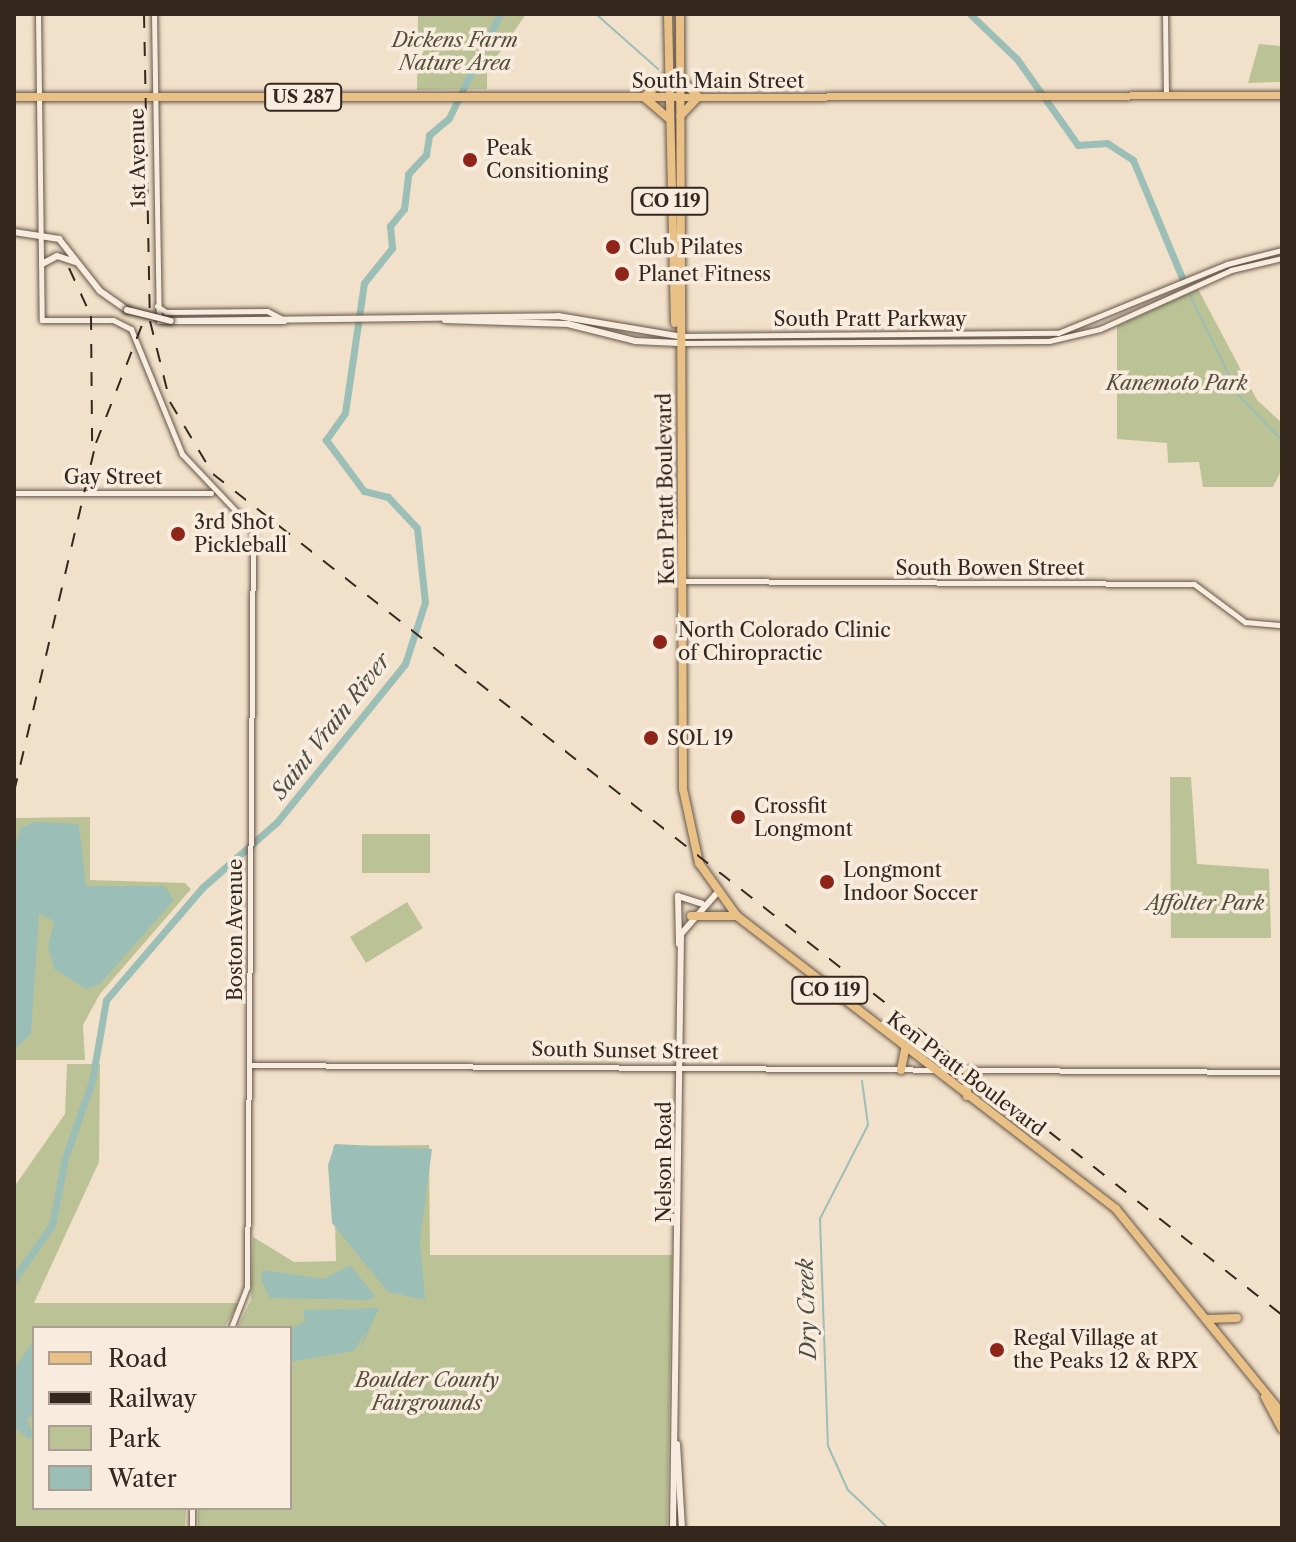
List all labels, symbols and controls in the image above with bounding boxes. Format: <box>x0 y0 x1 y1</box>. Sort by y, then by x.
park label: Dickens Farm Nature Area <box>392 28 518 75</box>
street label: South Main Street <box>632 69 804 93</box>
road number: US 287 <box>263 83 343 111</box>
street label: 1st Avenue <box>125 108 151 208</box>
place label: Peak Consitioning <box>486 136 608 183</box>
marker: Peak Consitioning <box>461 151 479 169</box>
road number: CO 119 <box>630 187 710 215</box>
place label: Club Pilates <box>629 235 743 259</box>
marker: Club Pilates <box>604 238 622 256</box>
place label: Planet Fitness <box>638 262 771 286</box>
marker: Planet Fitness <box>613 265 631 283</box>
street label: South Pratt Parkway <box>773 307 967 331</box>
park label: Kanemoto Park <box>1106 371 1248 395</box>
street label: Ken Pratt Boulevard <box>652 393 680 585</box>
street label: Gay Street <box>63 465 163 489</box>
place label: 3rd Shot Pickleball <box>194 510 287 557</box>
marker: 3rd Shot Pickleball <box>169 525 187 543</box>
street label: South Bowen Street <box>896 556 1084 580</box>
place label: North Colorado Clinic of Chiropractic <box>678 618 891 665</box>
marker: North Colorado Clinic of Chiropractic <box>649 631 671 653</box>
water label: Saint Vrain River <box>266 648 396 804</box>
place label: SOL 19 <box>667 726 734 750</box>
marker: SOL 19 <box>642 729 660 747</box>
place label: Crossfit Longmont <box>754 794 853 841</box>
marker: Crossfit Longmont <box>729 808 747 826</box>
street label: Boston Avenue <box>223 858 247 1002</box>
place label: Longmont Indoor Soccer <box>843 858 978 905</box>
marker: Longmont Indoor Soccer <box>818 873 836 891</box>
park label: Affolter Park <box>1146 891 1264 915</box>
road number: CO 119 <box>790 976 870 1004</box>
street label: Ken Pratt Boulevard <box>882 1007 1050 1141</box>
street label: South Sunset Street <box>531 1037 719 1065</box>
street label: Nelson Road <box>652 1101 676 1223</box>
water label: Dry Creek <box>792 1258 822 1360</box>
legend <box>32 1326 292 1510</box>
place label: Regal Village at the Peaks 12 & RPX <box>1013 1326 1198 1373</box>
marker: Regal Village at the Peaks 12 & RPX <box>988 1341 1006 1359</box>
text: Road <box>108 1344 167 1373</box>
park label: Boulder County Fairgrounds <box>355 1368 499 1415</box>
text: Railway <box>108 1384 197 1413</box>
text: Park <box>108 1424 160 1453</box>
text: Water <box>108 1464 177 1493</box>

